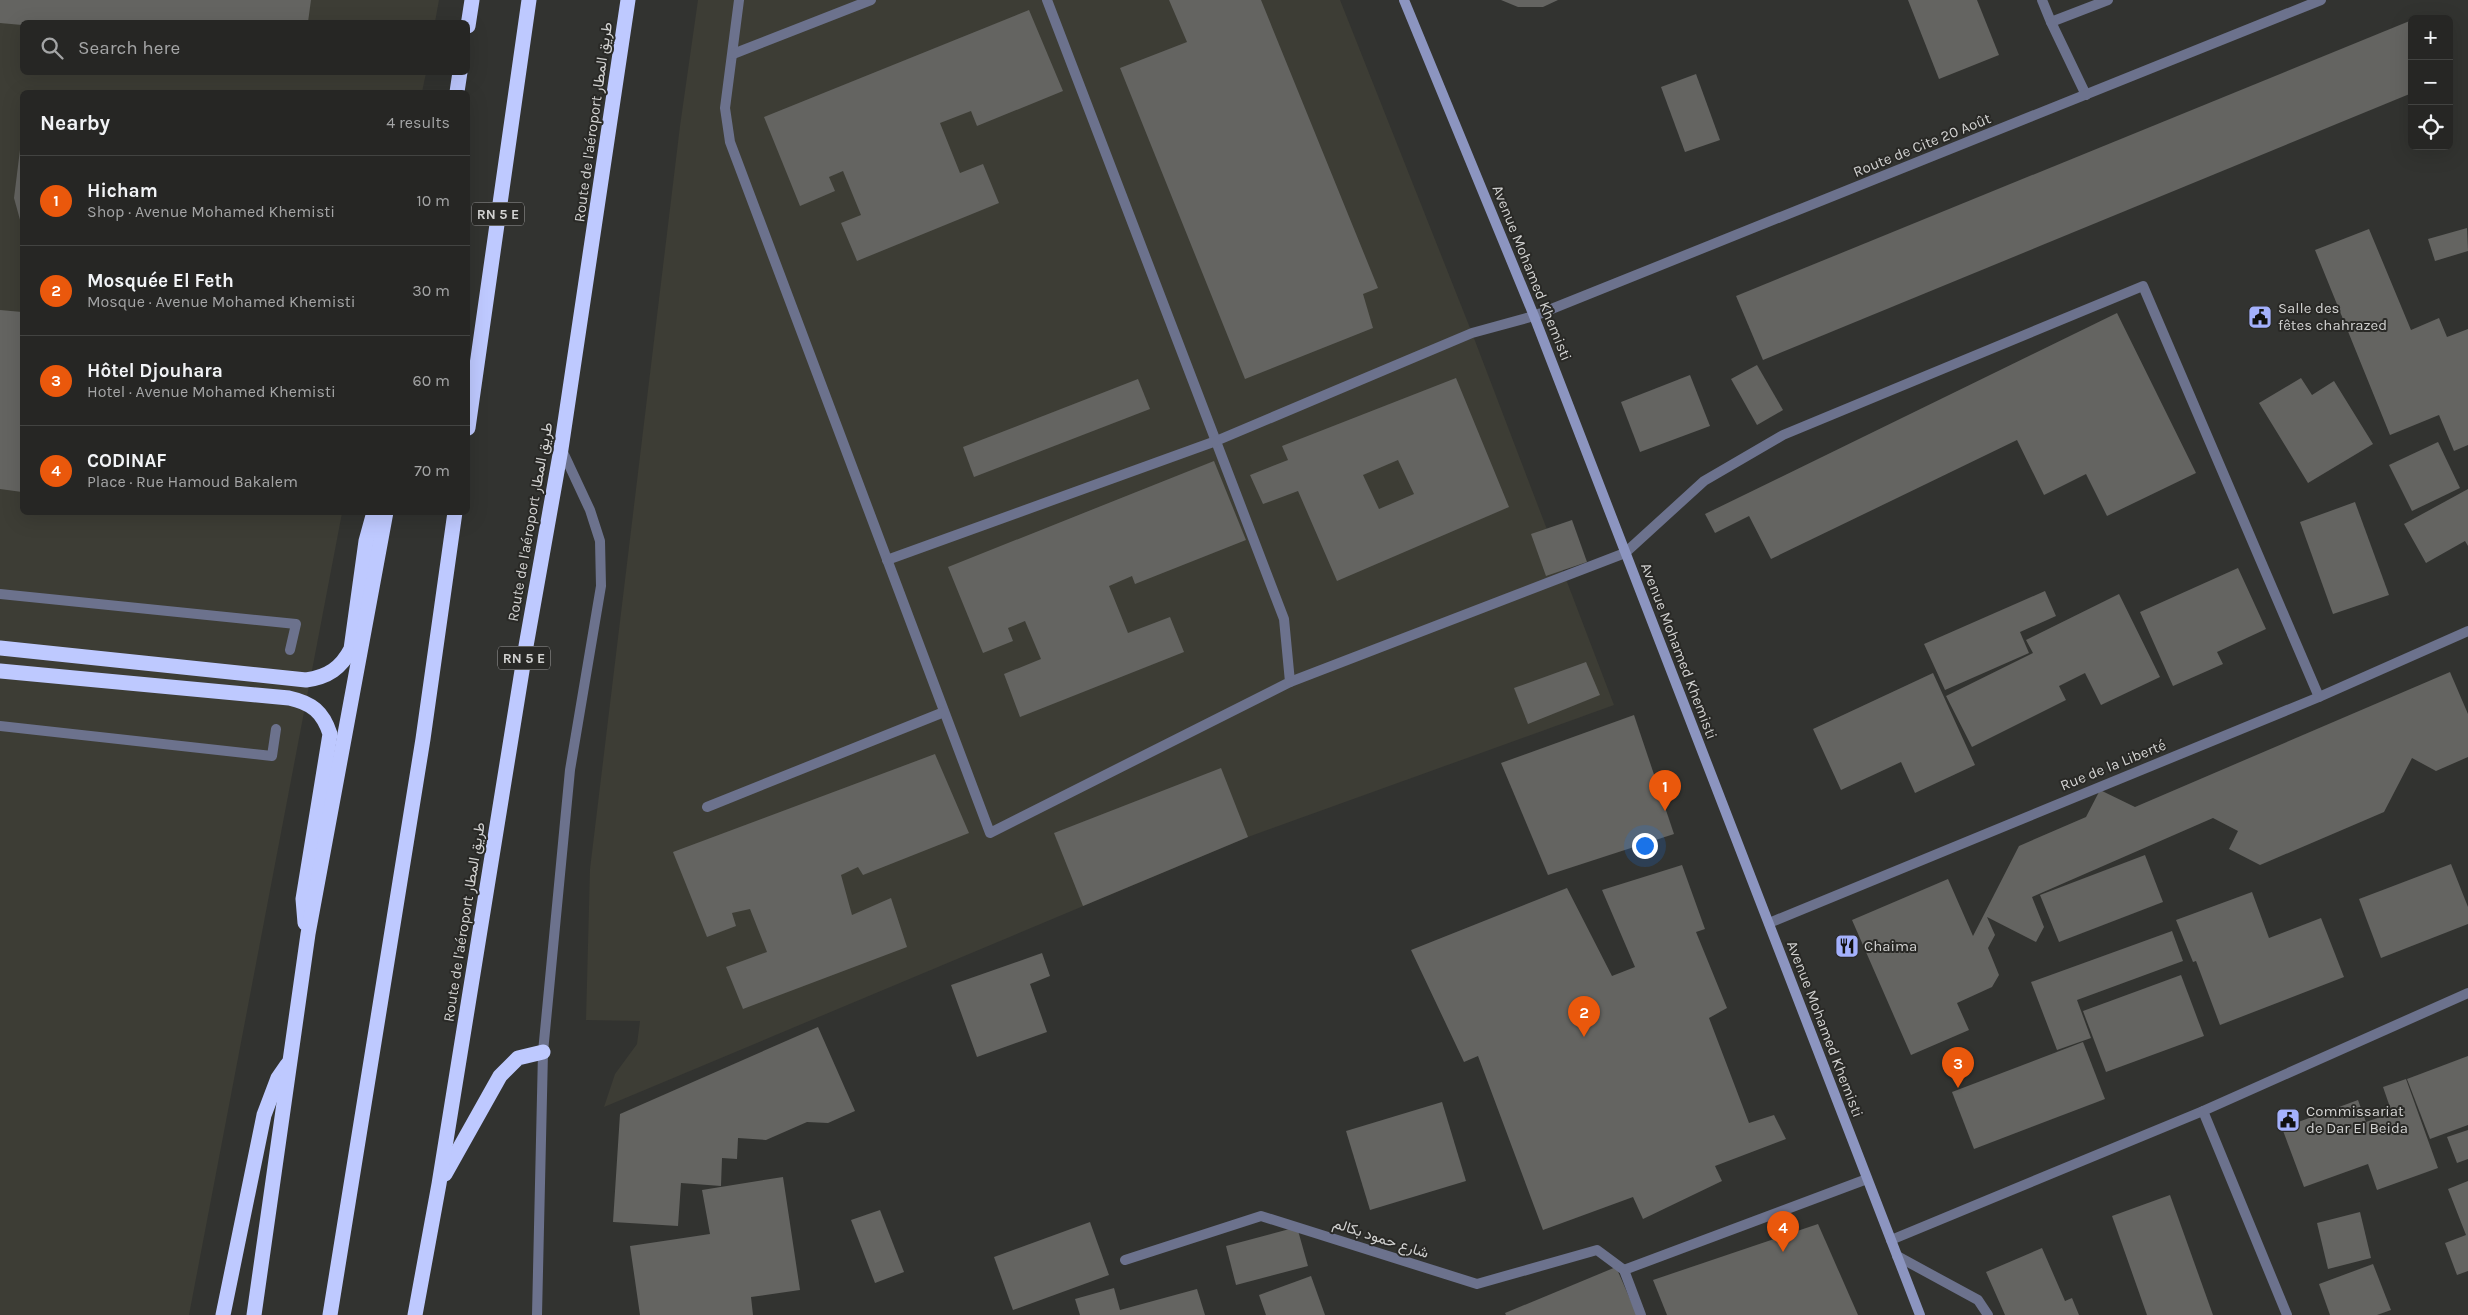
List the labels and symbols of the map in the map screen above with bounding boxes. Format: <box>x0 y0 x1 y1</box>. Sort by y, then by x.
street label: Route de l'aéroport طريق المطار <box>570 21 617 223</box>
street label: Route de Cite 20 Août <box>1851 109 1994 181</box>
street label: Avenue Mohamed Khemisti <box>1489 183 1575 363</box>
road number: RN 5 E <box>472 202 524 225</box>
place label: Salle des fêtes chahrazed <box>2278 299 2387 334</box>
public building icon: Salle des fêtes chahrazed <box>2247 304 2273 330</box>
street label: Route de l'aéroport طريق المطار <box>504 421 557 623</box>
street label: Avenue Mohamed Khemisti <box>1637 560 1721 742</box>
road number: RN 5 E <box>498 646 550 670</box>
street label: Rue de la Liberté <box>2057 736 2169 794</box>
pin: 1 <box>1649 770 1681 811</box>
street label: Route de l'aéroport طريق المطار <box>439 821 490 1023</box>
your location <box>1632 833 1658 859</box>
restaurant icon: Chaima <box>1834 933 1860 959</box>
place label: Chaima <box>1864 937 1917 955</box>
street label: Avenue Mohamed Khemisti <box>1783 938 1867 1120</box>
pin: 2 <box>1568 996 1600 1037</box>
pin: 3 <box>1942 1047 1974 1088</box>
place label: Commissariat de Dar El Beida <box>2306 1102 2408 1137</box>
public building icon: Commissariat de Dar El Beida <box>2275 1107 2301 1133</box>
pin: 4 <box>1767 1211 1799 1252</box>
street label: شارع حمود بكالم <box>1330 1214 1431 1264</box>

